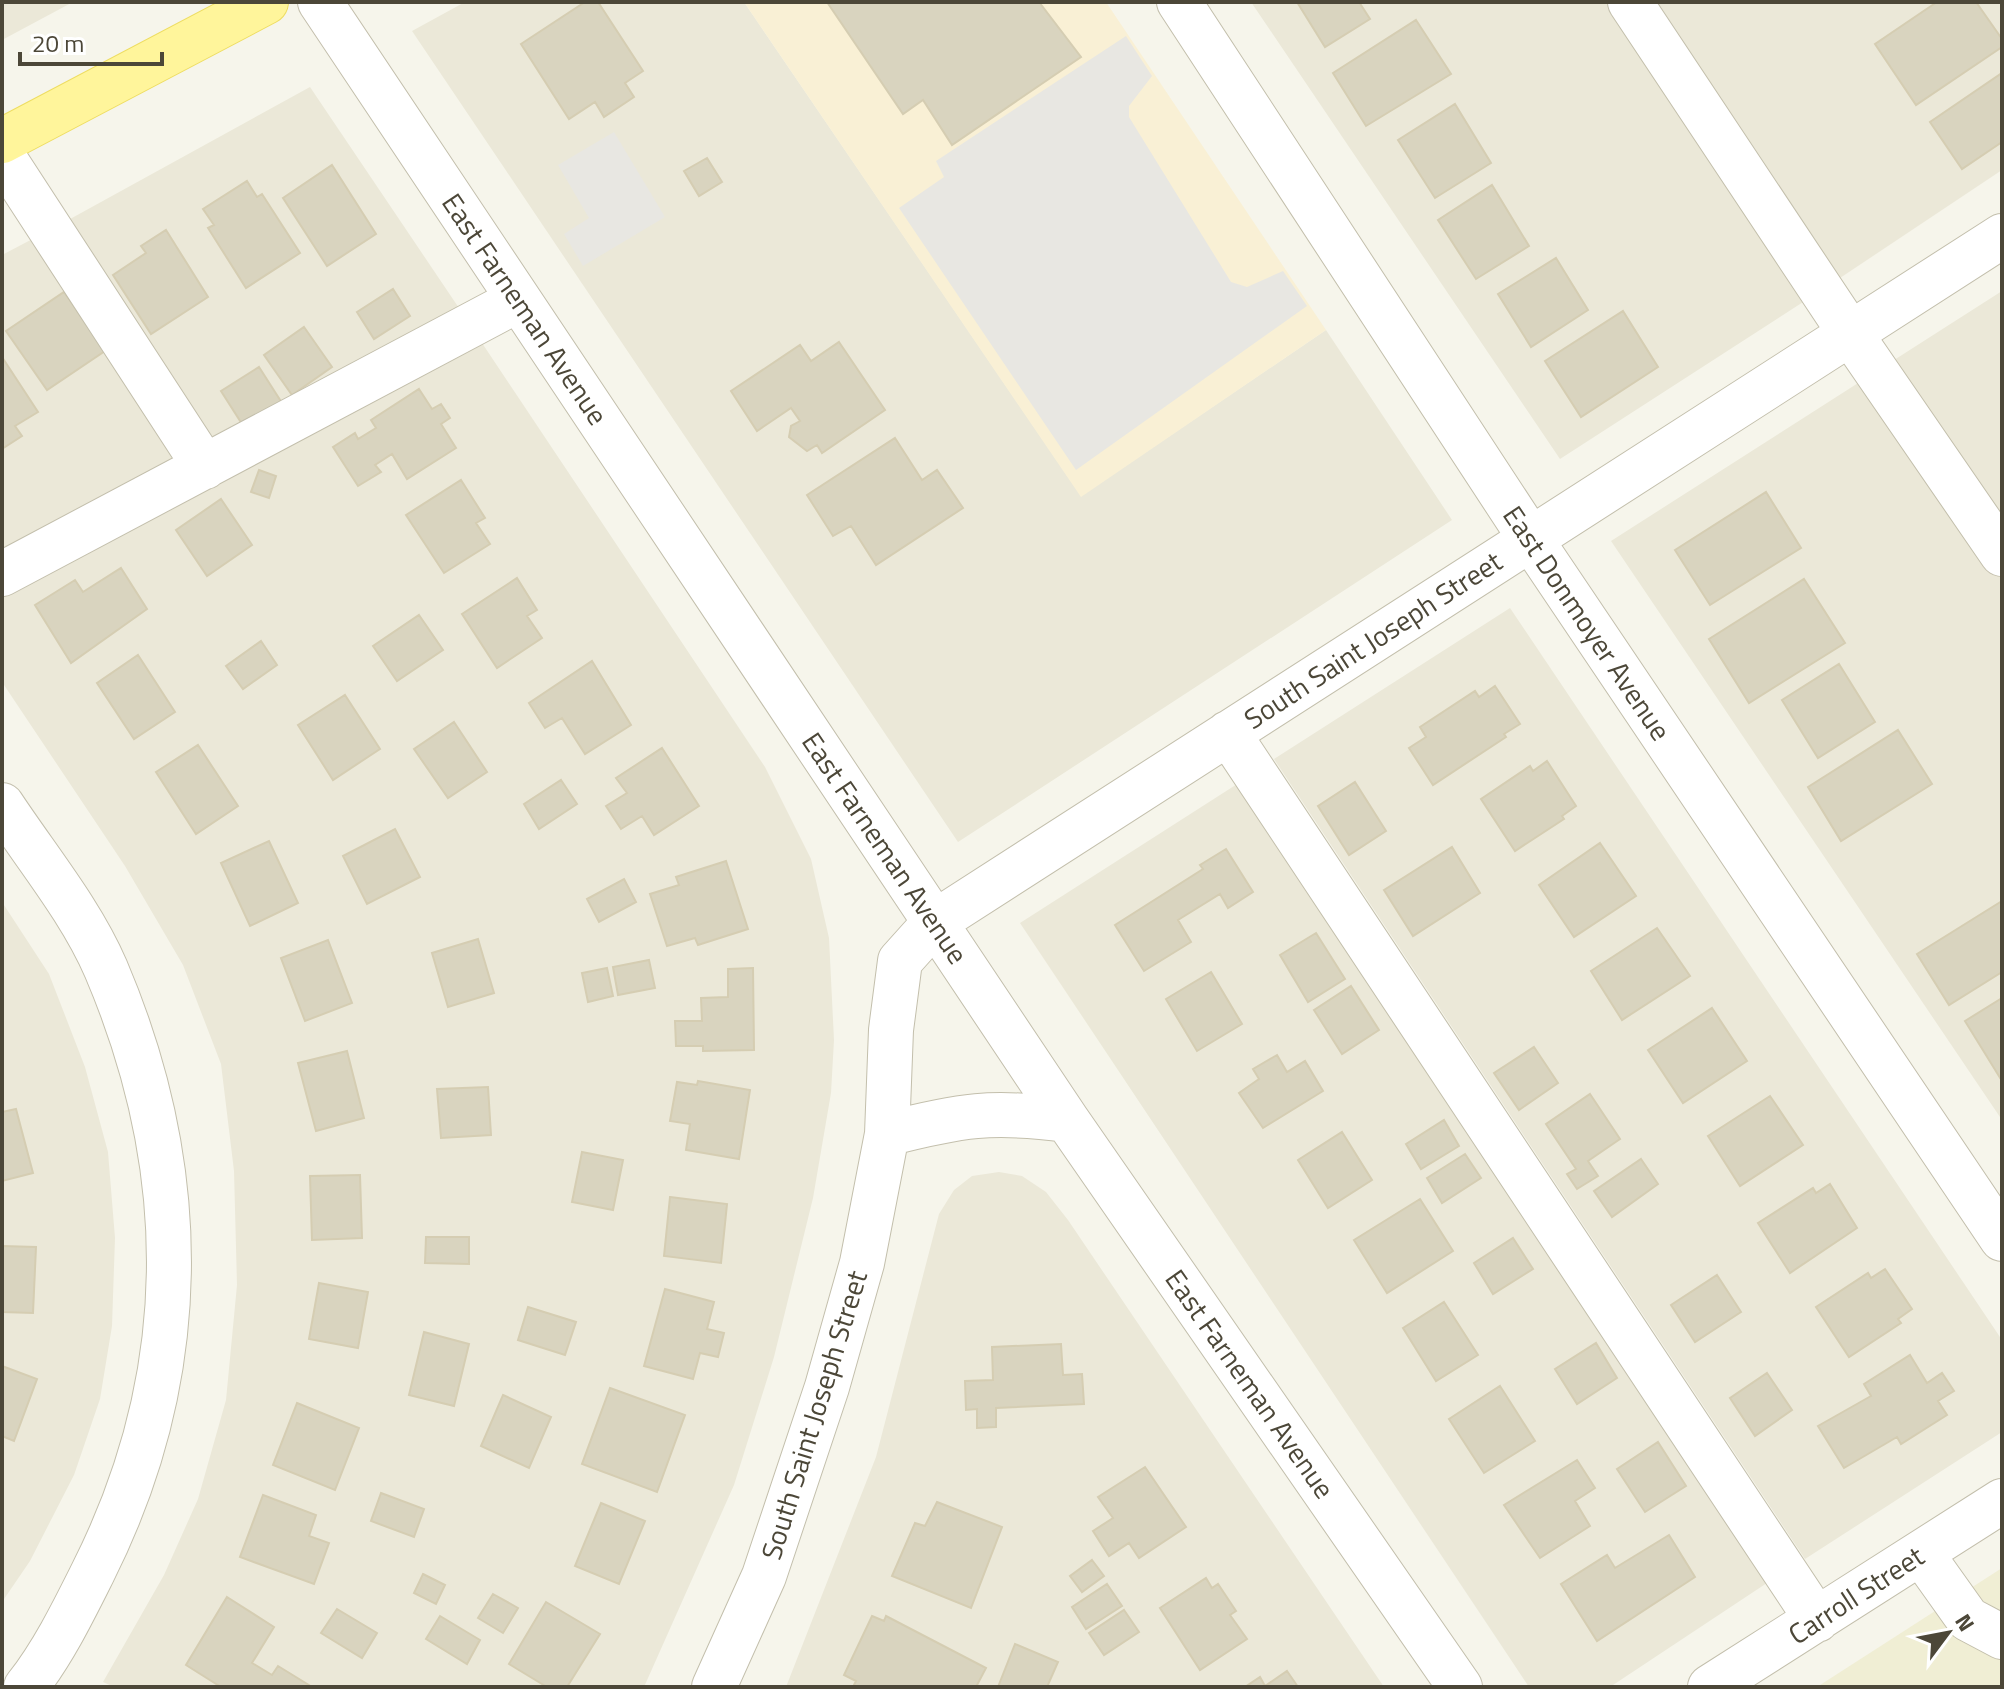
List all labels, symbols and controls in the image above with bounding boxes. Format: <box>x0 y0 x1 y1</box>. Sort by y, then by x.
scale bar <box>20 16 162 66</box>
text: 20 m <box>32 25 84 61</box>
street label: East Farneman Avenue <box>432 184 619 433</box>
street label: East Donmoyer Avenue <box>1493 497 1682 749</box>
street label: South Saint Joseph Street <box>1235 540 1510 739</box>
street label: East Farneman Avenue <box>792 723 979 972</box>
street label: East Farneman Avenue <box>1155 1260 1346 1507</box>
street label: South Saint Joseph Street <box>749 1265 878 1565</box>
street label: Carroll Street <box>1779 1534 1932 1655</box>
north arrow <box>1908 1593 1988 1673</box>
text: N <box>1947 1607 1983 1638</box>

